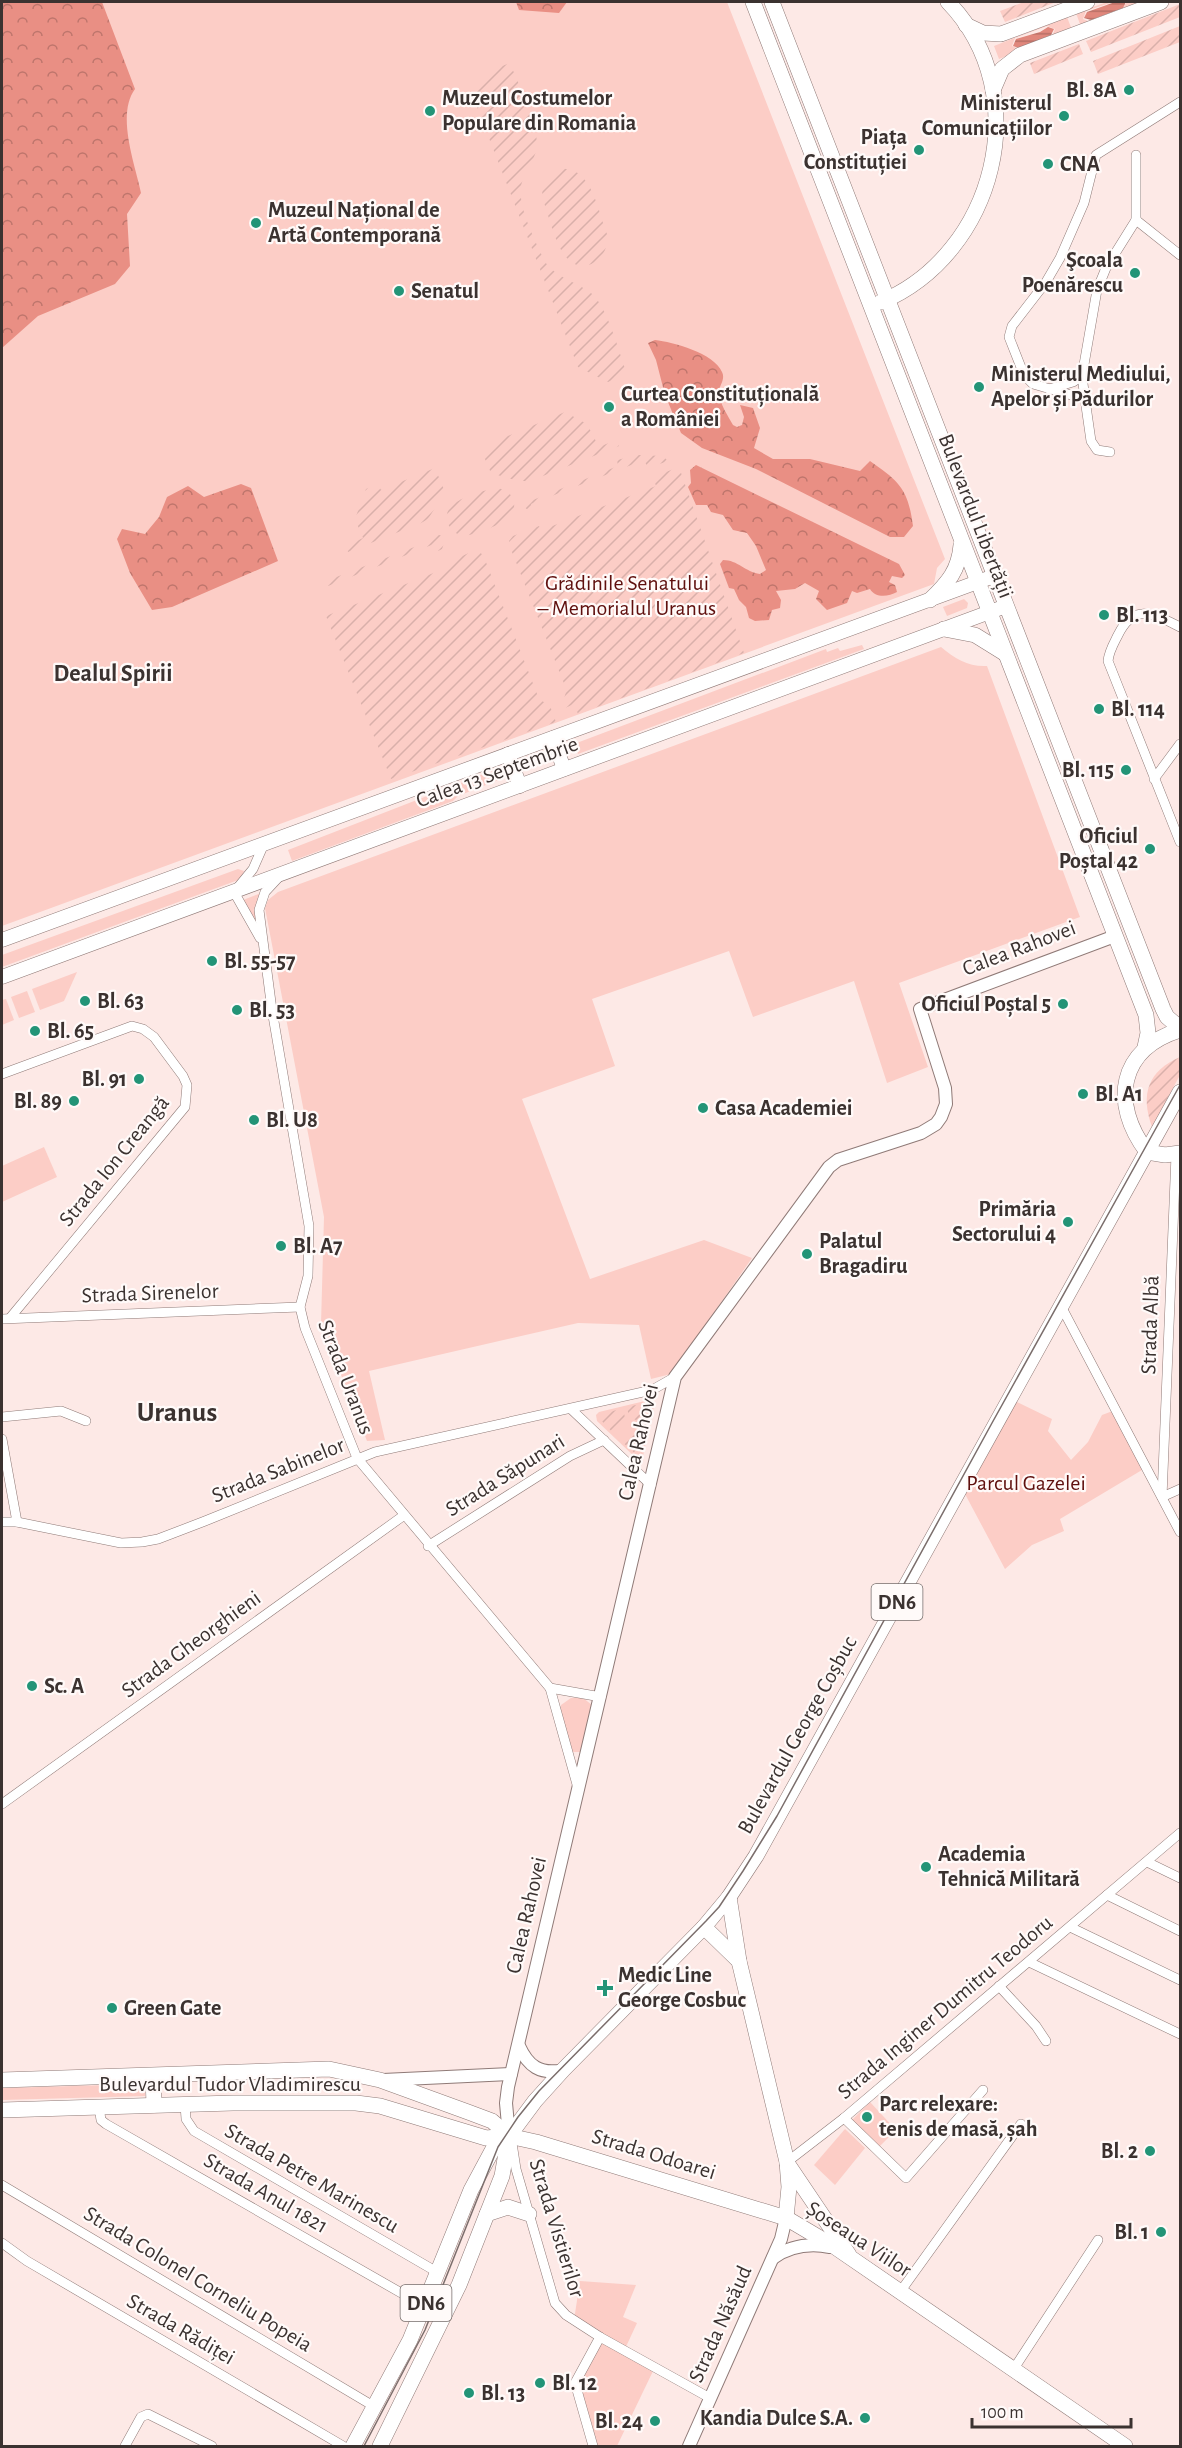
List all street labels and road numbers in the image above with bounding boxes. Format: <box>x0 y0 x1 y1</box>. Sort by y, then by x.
street label: Bulevardul Libertății <box>933 431 1017 602</box>
street label: Calea 13 Septembrie <box>413 732 581 812</box>
street label: Calea Rahovei <box>959 916 1079 980</box>
street label: Strada Ion Creangă <box>55 1092 173 1230</box>
street label: Strada Albă <box>1137 1275 1163 1375</box>
street label: Strada Sirenelor <box>81 1280 219 1306</box>
street label: Strada Uranus <box>314 1317 378 1437</box>
street label: Calea Rahovei <box>614 1381 662 1503</box>
street label: Strada Săpunari <box>442 1430 568 1520</box>
street label: Strada Sabinelor <box>209 1433 347 1507</box>
road number: DN6 <box>872 1584 922 1620</box>
street label: Strada Gheorghieni <box>117 1586 265 1702</box>
street label: Bulevardul George Coșbuc <box>733 1632 863 1839</box>
street label: Calea Rahovei <box>502 1854 550 1976</box>
street label: Strada Inginer Dumitru Teodoru <box>834 1911 1056 2103</box>
street label: Bulevardul Tudor Vladimirescu <box>99 2073 361 2095</box>
street label: Strada Petre Marinescu <box>221 2119 403 2237</box>
street label: Strada Odoarei <box>589 2125 719 2183</box>
street label: Strada Anul 1821 <box>200 2149 332 2237</box>
street label: Strada Vistierilor <box>525 2156 589 2300</box>
street label: Șoseaua Viilor <box>801 2197 915 2283</box>
street label: Strada Colonel Corneliu Popeia <box>80 2202 316 2356</box>
street label: Strada Năsăud <box>684 2262 756 2386</box>
road number: DN6 <box>400 2285 452 2321</box>
street label: Strada Rădiței <box>122 2289 239 2370</box>

